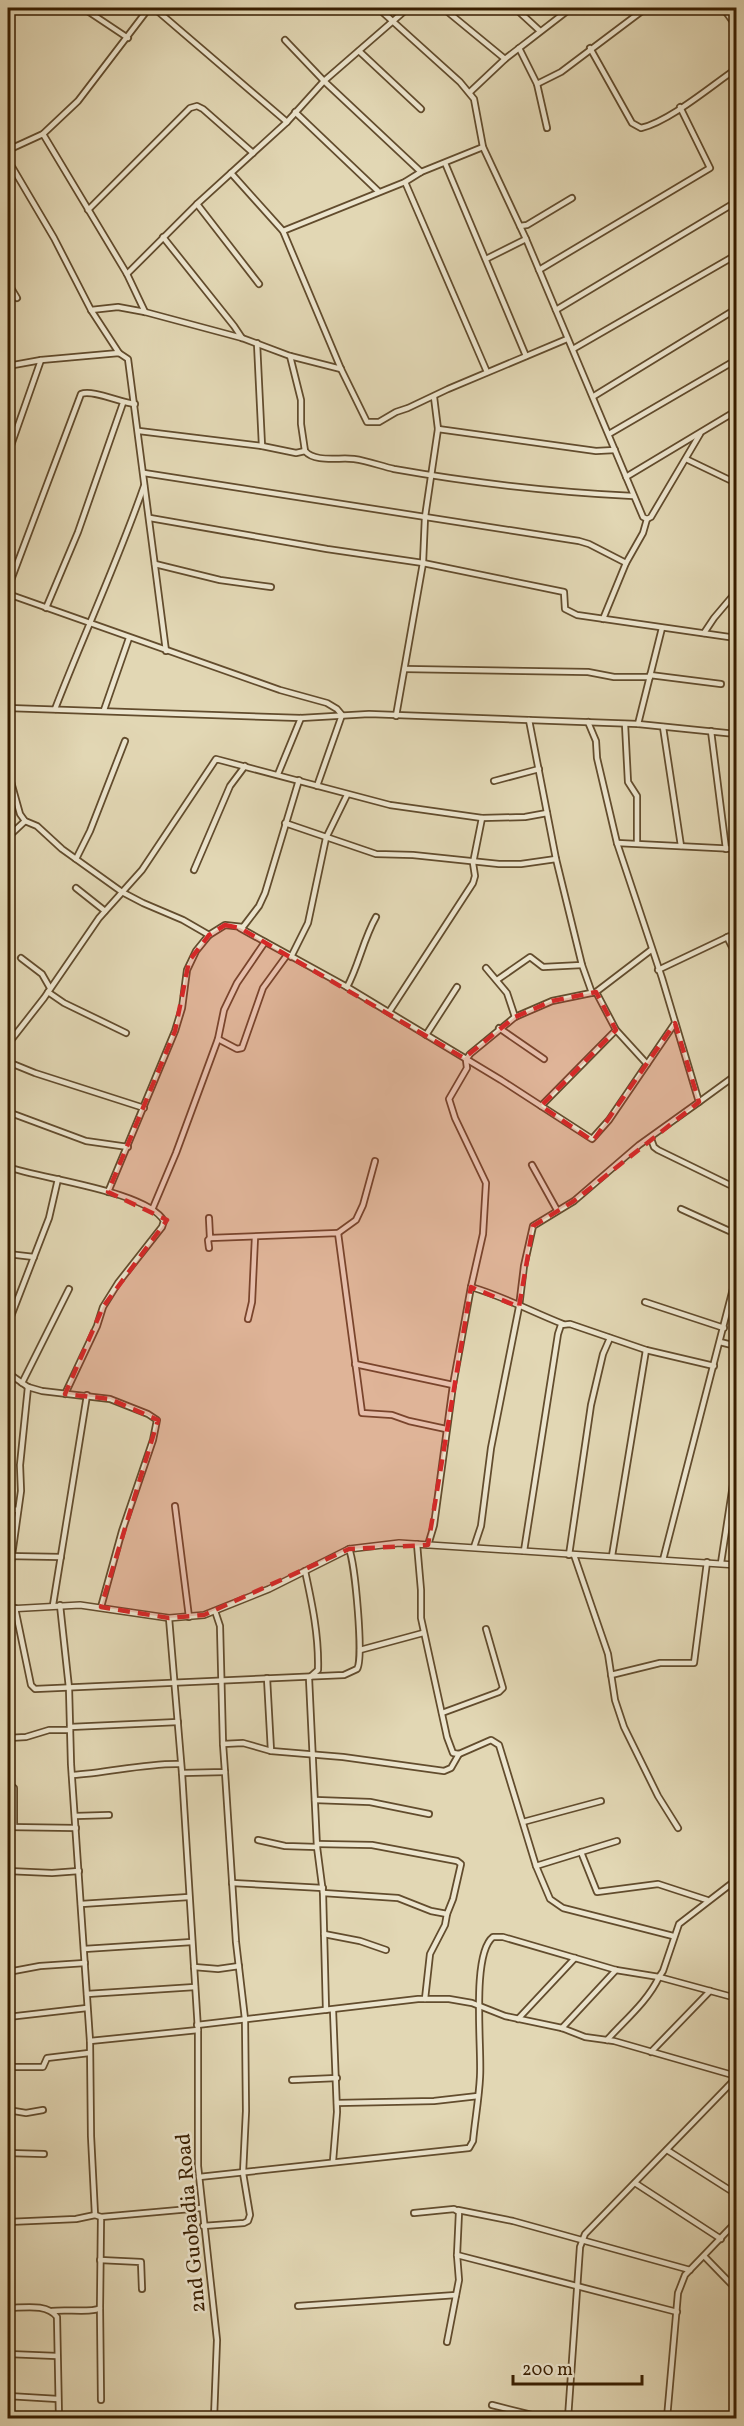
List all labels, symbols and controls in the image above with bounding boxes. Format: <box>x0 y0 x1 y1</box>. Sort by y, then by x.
street label: 2nd Guobadia Road <box>169 2132 214 2314</box>
scale bar <box>513 2348 642 2386</box>
text: 200 m <box>522 2358 573 2383</box>

